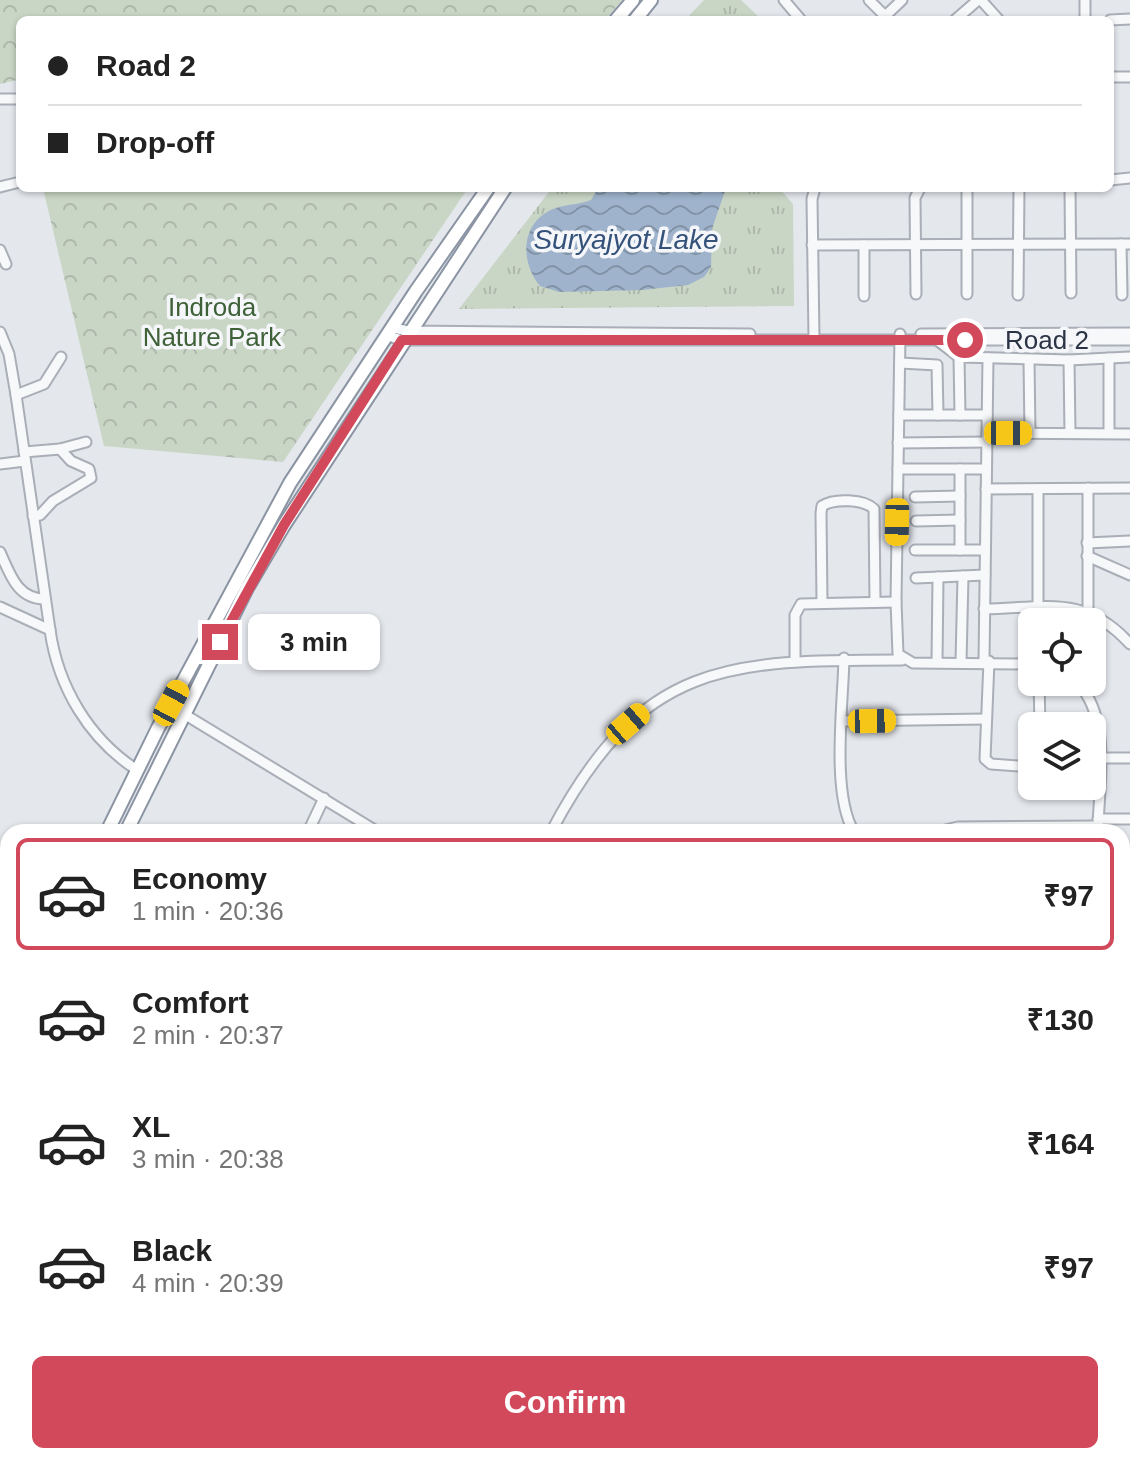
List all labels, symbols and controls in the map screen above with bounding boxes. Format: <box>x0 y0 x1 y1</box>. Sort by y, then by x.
text: Road 2 <box>96 49 196 82</box>
text: Drop-off <box>96 126 214 159</box>
water label: Suryajyot Lake <box>533 224 719 255</box>
park label: Indroda Nature Park <box>143 292 282 352</box>
route start <box>947 322 983 358</box>
street label: Road 2 <box>1005 325 1089 355</box>
car <box>984 421 1032 445</box>
car <box>885 498 909 546</box>
map controls <box>1018 608 1106 800</box>
button: locate <box>1018 608 1106 696</box>
callout: 3 min <box>248 614 380 670</box>
route end <box>202 624 238 660</box>
text: 3 min <box>280 627 348 657</box>
car <box>149 676 193 730</box>
car <box>602 699 654 749</box>
car <box>848 709 896 733</box>
button: layers <box>1018 712 1106 800</box>
icon: car <box>36 858 108 930</box>
text: Economy <box>132 862 267 895</box>
text: ₹97 <box>1043 879 1094 912</box>
text: 1 min · 20:36 <box>132 896 284 926</box>
icon: car <box>36 982 108 1054</box>
text: Comfort <box>132 986 249 1019</box>
text: ₹130 <box>1027 1003 1094 1036</box>
text: 2 min · 20:37 <box>132 1020 284 1050</box>
icon: car <box>36 1106 108 1178</box>
text: XL <box>132 1110 170 1143</box>
text: ₹164 <box>1027 1127 1094 1160</box>
text: 3 min · 20:38 <box>132 1144 284 1174</box>
icon: car <box>36 1230 108 1302</box>
text: Black <box>132 1234 212 1267</box>
text: ₹97 <box>1043 1251 1094 1284</box>
text: 4 min · 20:39 <box>132 1268 284 1298</box>
button: Confirm <box>32 1356 1098 1448</box>

